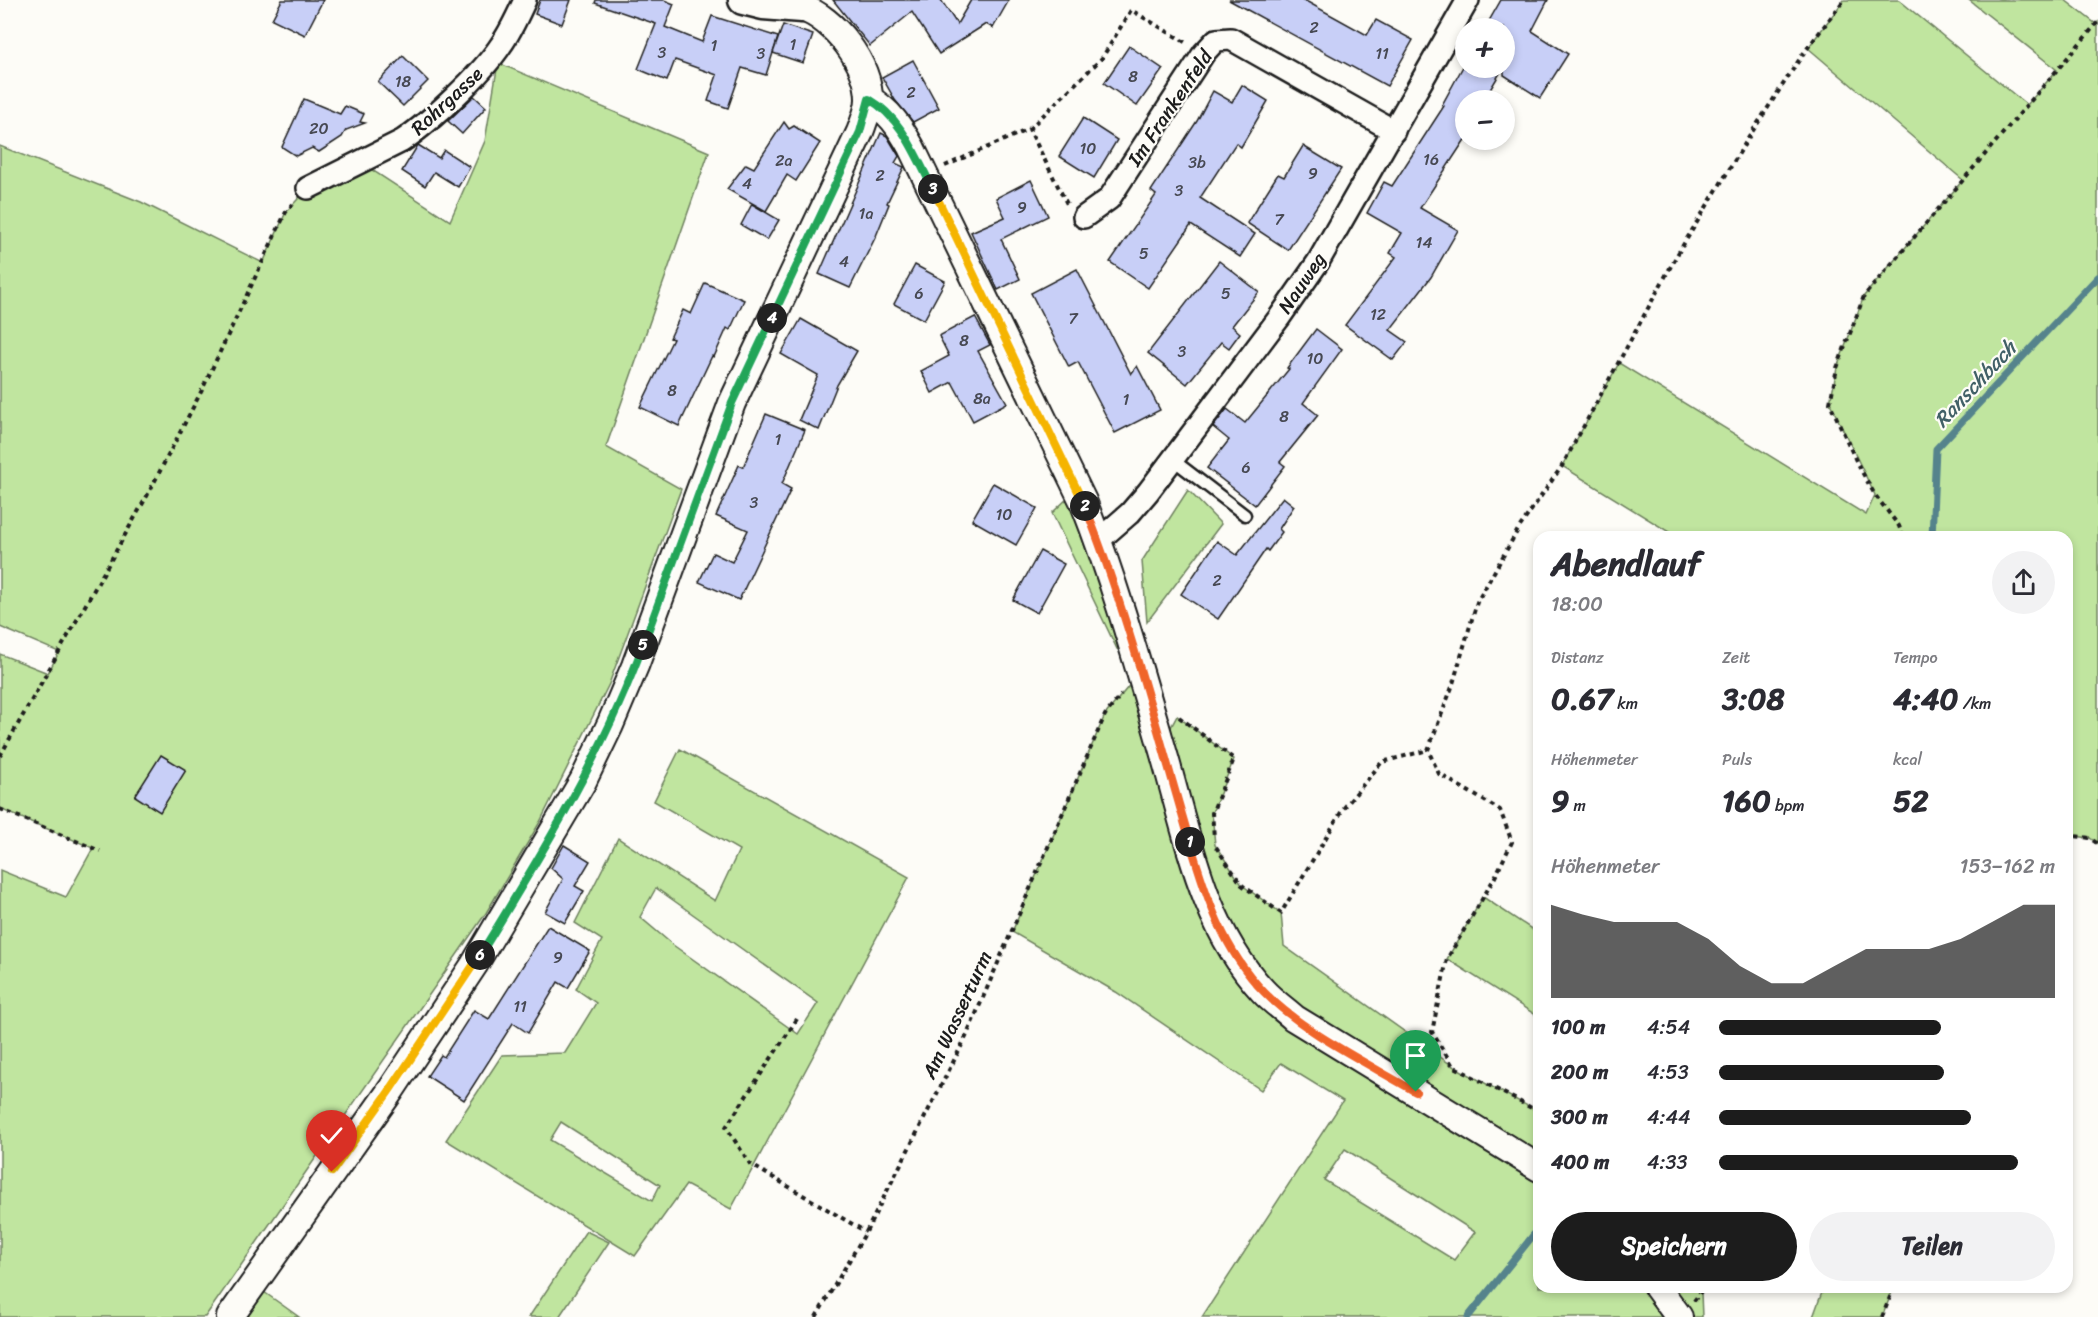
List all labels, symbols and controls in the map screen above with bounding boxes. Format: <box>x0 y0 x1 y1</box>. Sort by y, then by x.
house number: 2 <box>1309 13 1319 42</box>
map controls <box>1455 18 1515 150</box>
button: + <box>1455 18 1515 78</box>
house number: 1 <box>790 30 797 59</box>
house number: 1 <box>711 31 718 60</box>
house number: 3 <box>658 38 667 67</box>
house number: 3 <box>757 39 766 68</box>
house number: 11 <box>1375 39 1389 68</box>
street label: Im Frankenfeld <box>1117 41 1223 174</box>
street label: Rohrgasse <box>402 58 492 144</box>
house number: 8 <box>1128 62 1138 91</box>
house number: 18 <box>395 67 412 96</box>
house number: 2 <box>906 78 916 107</box>
button: − <box>1455 90 1515 150</box>
house number: 20 <box>309 114 329 143</box>
house number: 10 <box>1080 134 1096 163</box>
house number: 16 <box>1423 145 1439 174</box>
house number: 2a <box>775 146 793 175</box>
house number: 3b <box>1188 148 1206 177</box>
house number: 9 <box>1308 159 1318 188</box>
house number: 2 <box>875 161 885 190</box>
house number: 4 <box>742 169 752 198</box>
pin: 3 <box>918 174 948 204</box>
text: 3 <box>929 174 937 203</box>
house number: 3 <box>1175 176 1184 205</box>
house number: 9 <box>1017 193 1027 222</box>
house number: 1a <box>859 199 873 228</box>
house number: 7 <box>1274 205 1284 234</box>
house number: 14 <box>1416 228 1432 257</box>
house number: 5 <box>1139 239 1149 268</box>
street label: Nauweg <box>1268 245 1336 321</box>
house number: 4 <box>839 247 849 276</box>
house number: 6 <box>914 279 924 308</box>
house number: 5 <box>1221 279 1231 308</box>
house number: 12 <box>1370 300 1386 329</box>
pin: 4 <box>757 303 787 333</box>
text: 4 <box>767 303 777 332</box>
house number: 7 <box>1068 304 1078 333</box>
house number: 8 <box>959 326 969 355</box>
water label: Ranschbach <box>1924 330 2027 437</box>
house number: 3 <box>1178 337 1187 366</box>
house number: 10 <box>1307 344 1323 373</box>
house number: 8 <box>667 376 677 405</box>
house number: 8a <box>973 384 991 413</box>
house number: 1 <box>1123 385 1130 414</box>
house number: 8 <box>1279 402 1289 431</box>
house number: 1 <box>775 425 782 454</box>
house number: 6 <box>1241 453 1251 482</box>
house number: 3 <box>750 488 759 517</box>
pin: 2 <box>1070 491 1100 521</box>
text: 2 <box>1080 491 1090 520</box>
house number: 10 <box>996 500 1012 529</box>
text: Abendlauf <box>1551 535 1701 593</box>
button: share <box>1992 551 2055 614</box>
house number: 2 <box>1212 566 1222 595</box>
text: 18:00 <box>1551 587 1603 622</box>
pin: 5 <box>628 630 658 660</box>
text: 5 <box>638 630 648 659</box>
text: Distanz <box>1551 643 1604 672</box>
text: Zeit <box>1722 643 1750 672</box>
text: Tempo <box>1893 643 1938 672</box>
text: 0.67 <box>1551 672 1613 726</box>
text: 3:08 <box>1722 672 1785 726</box>
text: 4:40 <box>1893 672 1959 726</box>
text: km <box>1613 689 1638 718</box>
text: /km <box>1959 689 1991 718</box>
text: Höhenmeter <box>1551 745 1637 774</box>
text: Puls <box>1722 745 1752 774</box>
text: kcal <box>1893 745 1922 774</box>
text: 9 <box>1551 774 1569 828</box>
text: 160 <box>1722 774 1771 828</box>
text: 52 <box>1893 774 1929 828</box>
text: m <box>1569 791 1586 820</box>
text: bpm <box>1771 791 1805 820</box>
pin: 1 <box>1175 827 1205 857</box>
text: 1 <box>1187 827 1193 856</box>
text: Höhenmeter <box>1551 849 1659 884</box>
text: 153–162 m <box>1960 849 2055 884</box>
pin: 6 <box>465 940 495 970</box>
text: 6 <box>475 940 485 969</box>
house number: 9 <box>553 943 563 972</box>
street label: Am Wasserturm <box>912 945 1002 1086</box>
house number: 11 <box>513 992 527 1021</box>
text: 100 m <box>1551 1010 1605 1045</box>
text: 4:54 <box>1647 1010 1690 1045</box>
pin <box>1390 1030 1441 1092</box>
icon: arrive <box>1399 1039 1432 1072</box>
text: 200 m <box>1551 1055 1608 1090</box>
text: 4:53 <box>1647 1055 1689 1090</box>
text: 300 m <box>1551 1100 1608 1135</box>
text: 4:44 <box>1647 1100 1691 1135</box>
pin <box>306 1110 357 1172</box>
icon: check <box>315 1119 348 1152</box>
text: 400 m <box>1551 1145 1609 1180</box>
text: 4:33 <box>1647 1145 1688 1180</box>
button: Speichern <box>1551 1212 1797 1281</box>
button: Teilen <box>1809 1212 2055 1281</box>

